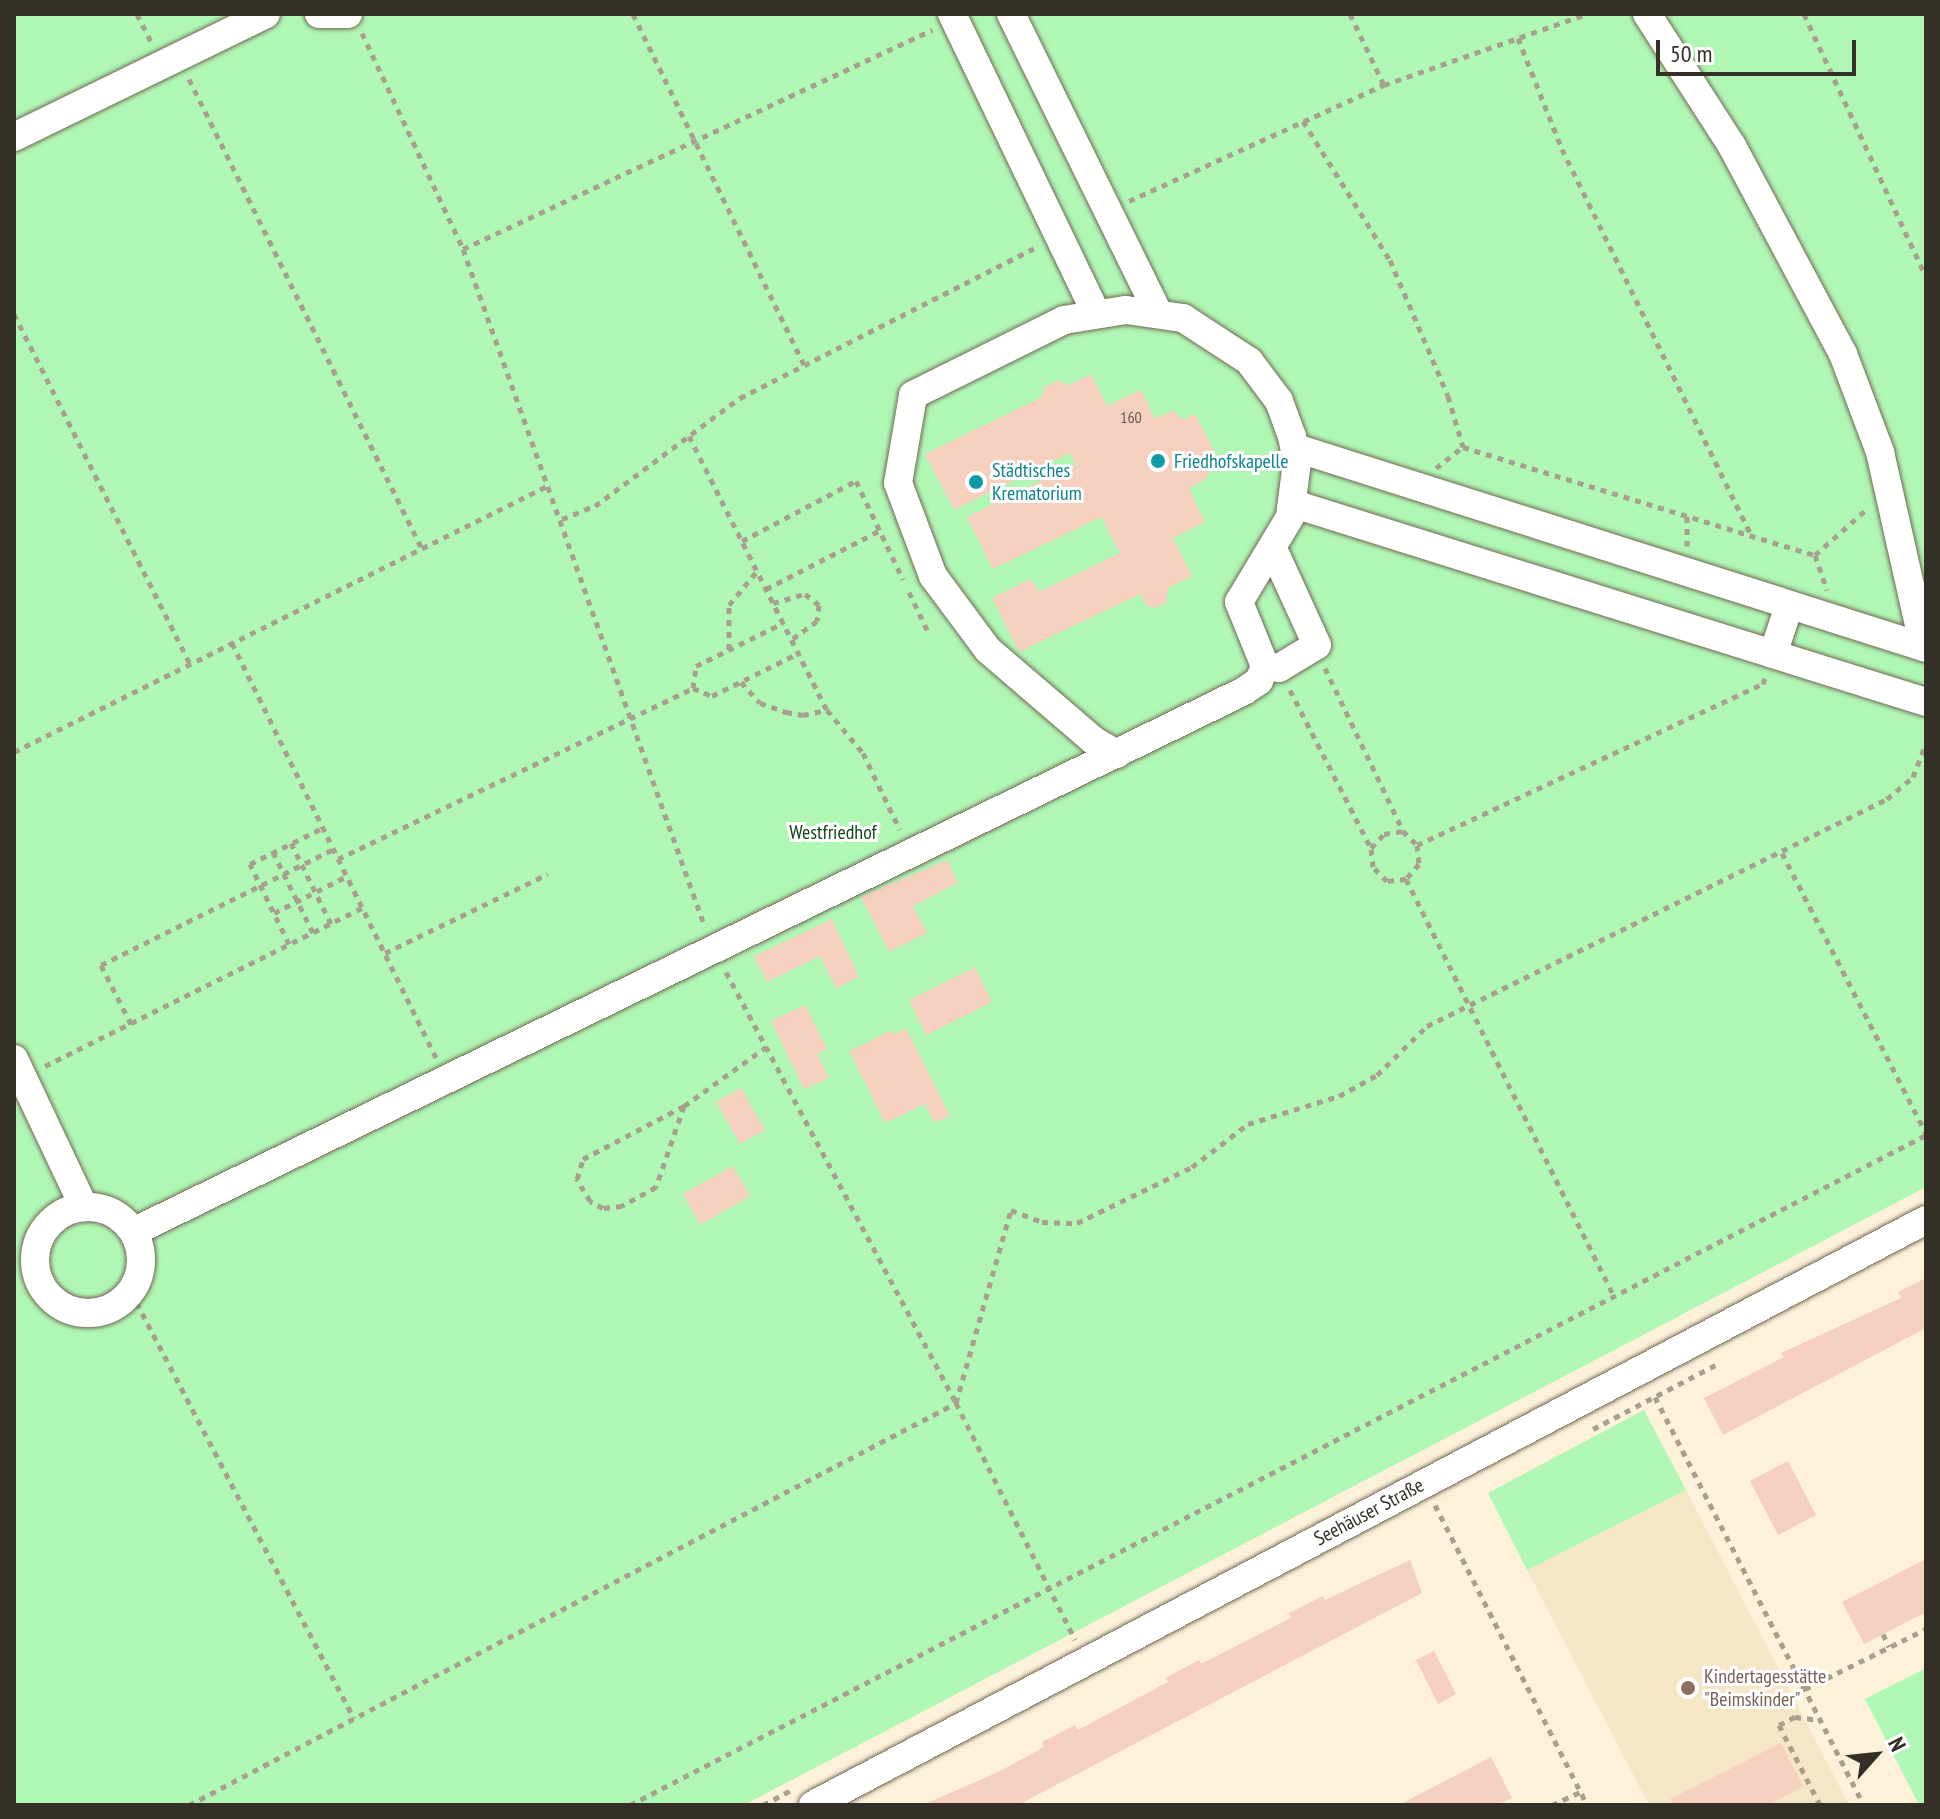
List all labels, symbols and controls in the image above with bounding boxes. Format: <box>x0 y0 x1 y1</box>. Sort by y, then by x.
scale bar <box>1660 24 1860 74</box>
text: 50 m <box>1670 38 1712 69</box>
house number: 160 <box>1120 407 1142 427</box>
place label: Friedhofskapelle <box>1174 449 1288 473</box>
marker: Friedhofskapelle <box>1149 452 1167 470</box>
place label: Städtisches Krematorium <box>992 458 1082 505</box>
marker: Städtisches Krematorium <box>967 473 985 491</box>
park label: Westfriedhof <box>789 820 877 844</box>
street label: Seehäuser Straße <box>1310 1473 1428 1551</box>
place label: Kindertagesstätte "Beimskinder" <box>1704 1664 1826 1711</box>
marker: Kindertagesstätte "Beimskinder" <box>1679 1679 1697 1697</box>
north arrow <box>1836 1715 1916 1795</box>
text: N <box>1882 1732 1913 1756</box>

